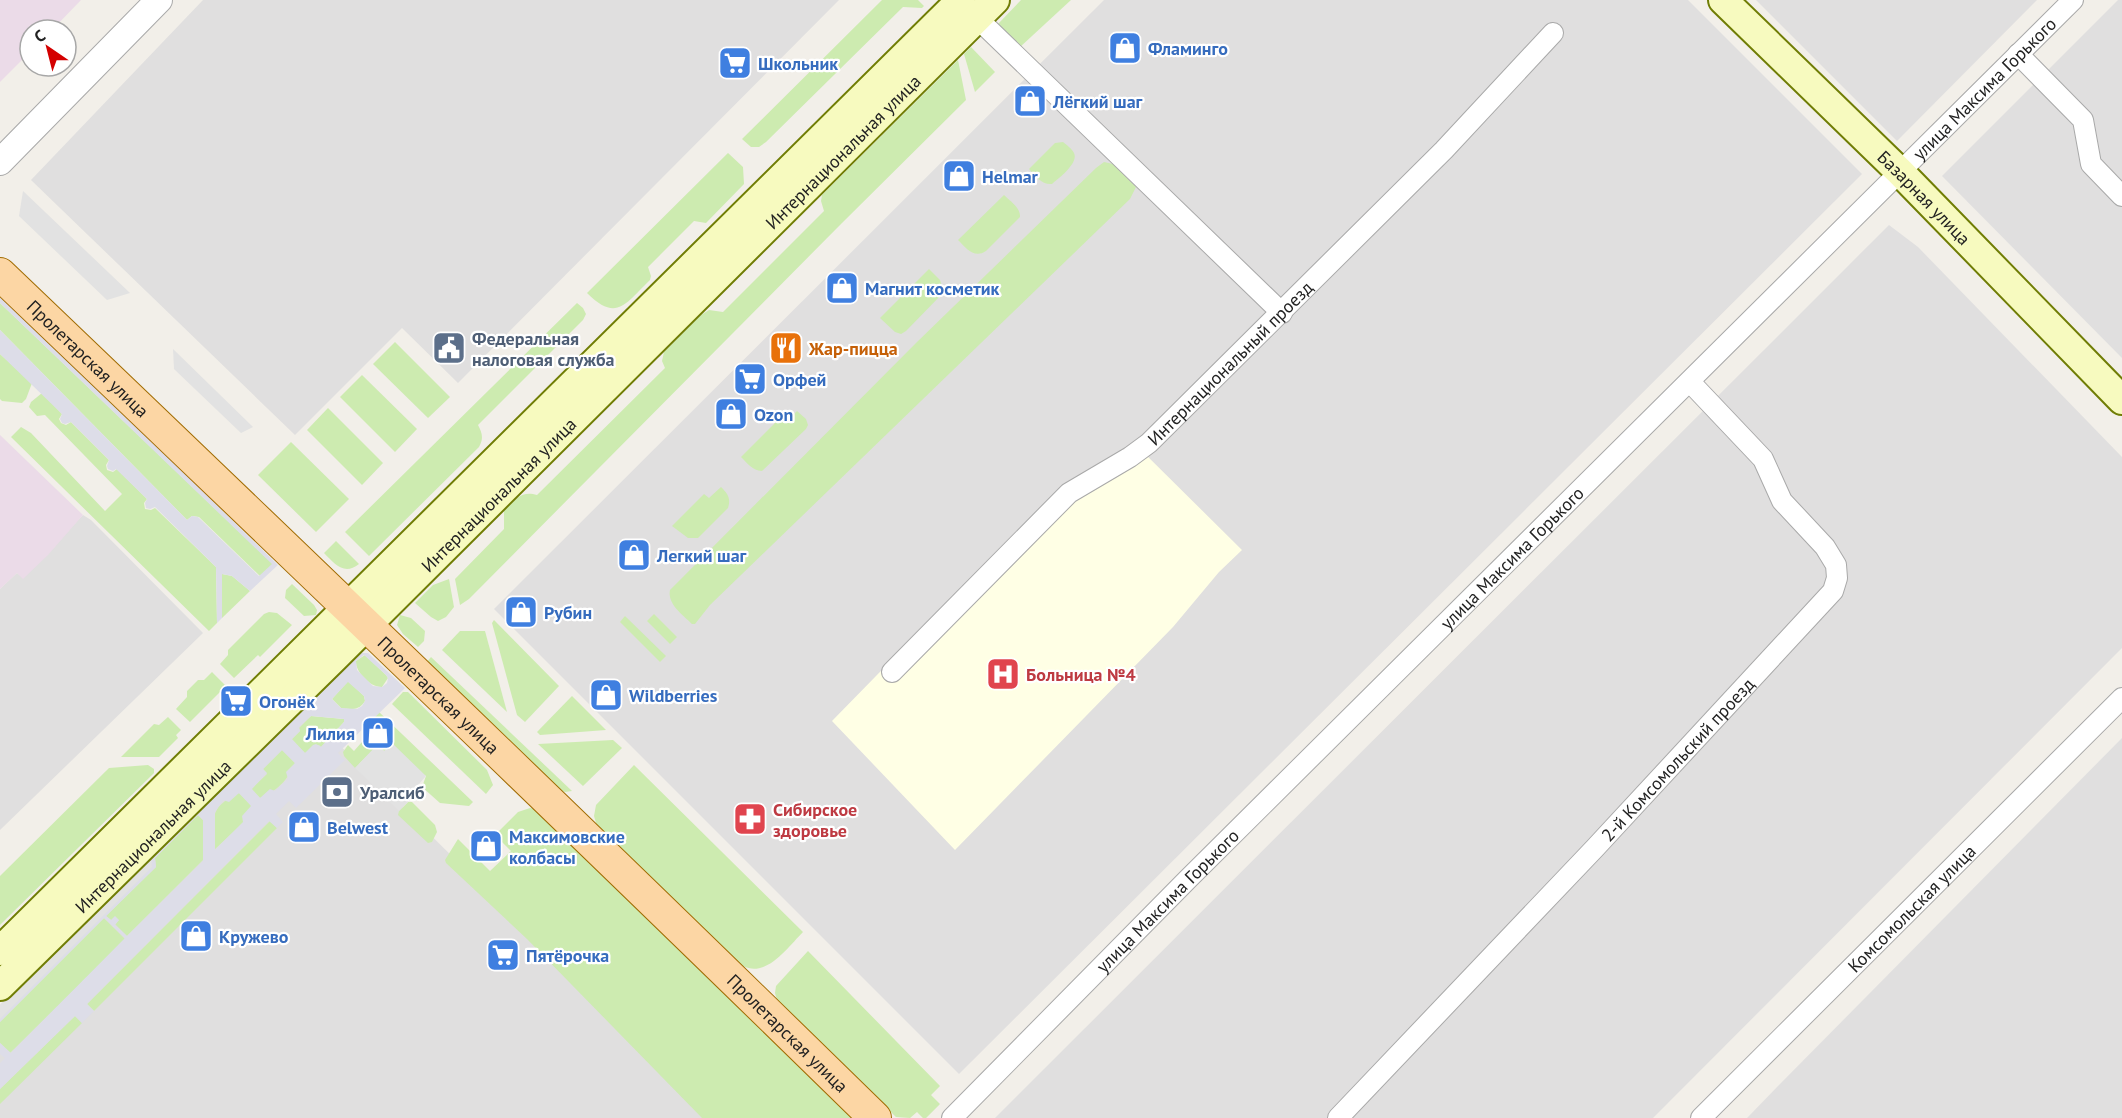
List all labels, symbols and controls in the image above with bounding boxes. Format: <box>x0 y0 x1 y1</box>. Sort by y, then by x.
street label: улица Максима Горького <box>1907 12 2061 165</box>
north arrow <box>18 18 78 78</box>
text: С <box>30 25 49 46</box>
shop icon: Фламинго <box>1107 30 1143 66</box>
place label: Фламинго <box>1148 37 1228 60</box>
supermarket icon: Школьник <box>717 45 753 81</box>
place label: Школьник <box>758 52 838 75</box>
street label: Интернациональная улица <box>760 69 925 234</box>
shop icon: Лёгкий шаг <box>1012 83 1048 119</box>
place label: Лёгкий шаг <box>1052 90 1143 113</box>
street label: Базарная улица <box>1873 145 1976 249</box>
shop icon: Helmar <box>941 158 977 194</box>
place label: Helmar <box>982 165 1039 188</box>
shop icon: Магнит косметик <box>824 270 860 306</box>
street label: Интернациональный проезд <box>1142 275 1318 450</box>
place label: Магнит косметик <box>865 277 1000 300</box>
street label: Пролетарская улица <box>22 295 154 422</box>
place label: Федеральная налоговая служба <box>472 327 615 371</box>
public building icon: Федеральная налоговая служба <box>431 330 467 366</box>
restaurant icon: Жар-пицца <box>768 330 804 366</box>
place label: Жар-пицца <box>808 337 898 360</box>
supermarket icon: Орфей <box>732 361 768 397</box>
place label: Орфей <box>773 368 826 391</box>
shop icon: Ozon <box>713 396 749 432</box>
place label: Ozon <box>754 403 793 426</box>
street label: Интернациональная улица <box>416 412 581 577</box>
street label: улица Максима Горького <box>1435 481 1588 634</box>
shop icon: Легкий шаг <box>616 537 652 573</box>
place label: Легкий шаг <box>656 544 747 567</box>
shop icon: Рубин <box>503 594 539 630</box>
place label: Рубин <box>544 601 592 624</box>
street label: Пролетарская улица <box>373 631 505 759</box>
hospital icon: Больница №4 <box>985 656 1021 692</box>
place label: Больница №4 <box>1026 663 1136 686</box>
street label: 2-й Комсомольский проезд <box>1596 672 1759 846</box>
shop icon: Wildberries <box>588 677 624 713</box>
supermarket icon: Огонёк <box>218 683 254 719</box>
place label: Wildberries <box>629 684 718 707</box>
place label: Огонёк <box>259 690 315 713</box>
shop icon: Лилия <box>360 715 396 751</box>
place label: Лилия <box>305 722 355 745</box>
street label: Интернациональная улица <box>70 754 236 918</box>
bank icon: Уралсиб <box>319 774 355 810</box>
place label: Уралсиб <box>359 781 425 804</box>
place label: Сибирское здоровье <box>773 798 857 842</box>
pharmacy icon: Сибирское здоровье <box>732 801 768 837</box>
shop icon: Belwest <box>286 809 322 845</box>
place label: Belwest <box>327 816 389 839</box>
street label: улица Максима Горького <box>1091 824 1244 977</box>
place label: Максимовские колбасы <box>509 825 625 869</box>
shop icon: Максимовские колбасы <box>468 828 504 864</box>
street label: Комсомольская улица <box>1842 839 1980 977</box>
shop icon: Кружево <box>178 918 214 954</box>
place label: Кружево <box>219 925 289 948</box>
supermarket icon: Пятёрочка <box>485 937 521 973</box>
place label: Пятёрочка <box>526 944 609 967</box>
street label: Пролетарская улица <box>723 969 853 1097</box>

